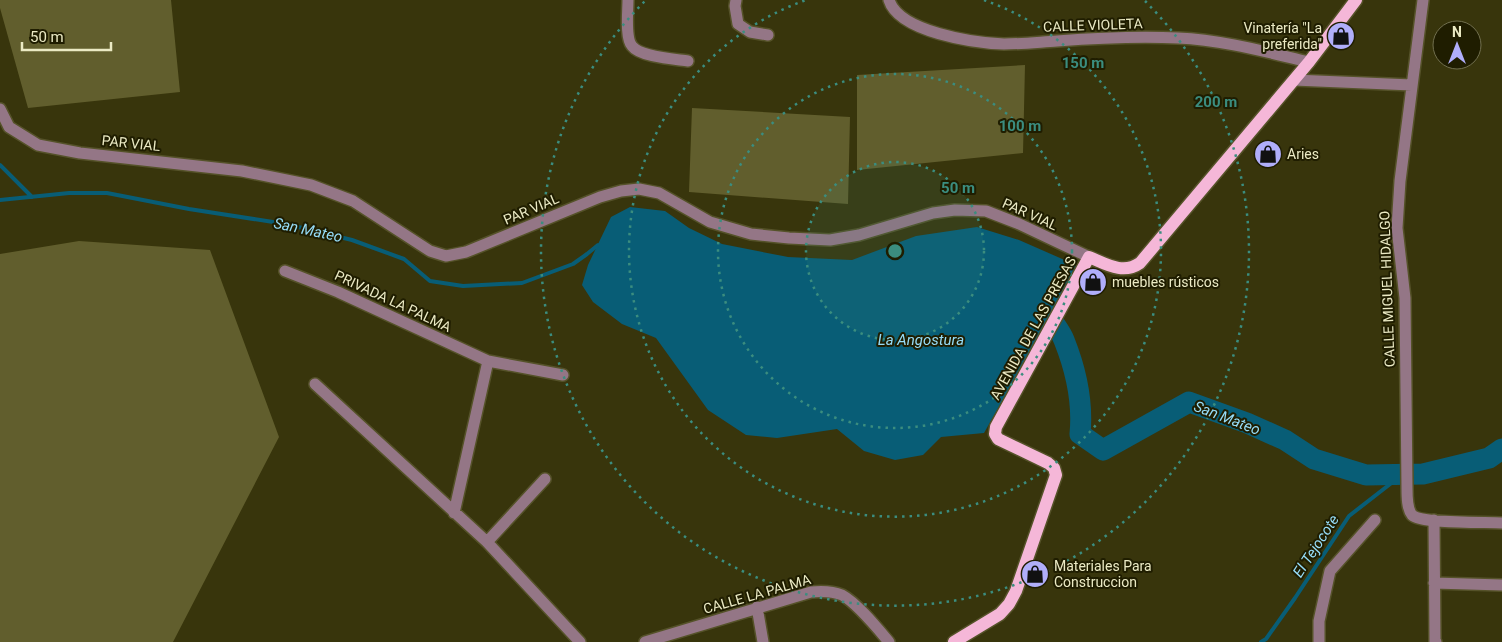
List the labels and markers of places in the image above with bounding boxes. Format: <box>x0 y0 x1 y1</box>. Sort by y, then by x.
place label: Vinatería "La preferida" <box>1243 20 1322 52</box>
shop icon: Vinatería "La preferida" <box>1326 21 1356 51</box>
shop icon: Aries <box>1253 139 1283 169</box>
place label: Aries <box>1287 146 1319 162</box>
centre of rings <box>886 242 904 260</box>
shop icon: muebles rústicos <box>1078 267 1108 297</box>
place label: muebles rústicos <box>1112 274 1219 290</box>
place label: Materiales Para Construccion <box>1054 558 1152 590</box>
shop icon: Materiales Para Construccion <box>1020 559 1050 589</box>

